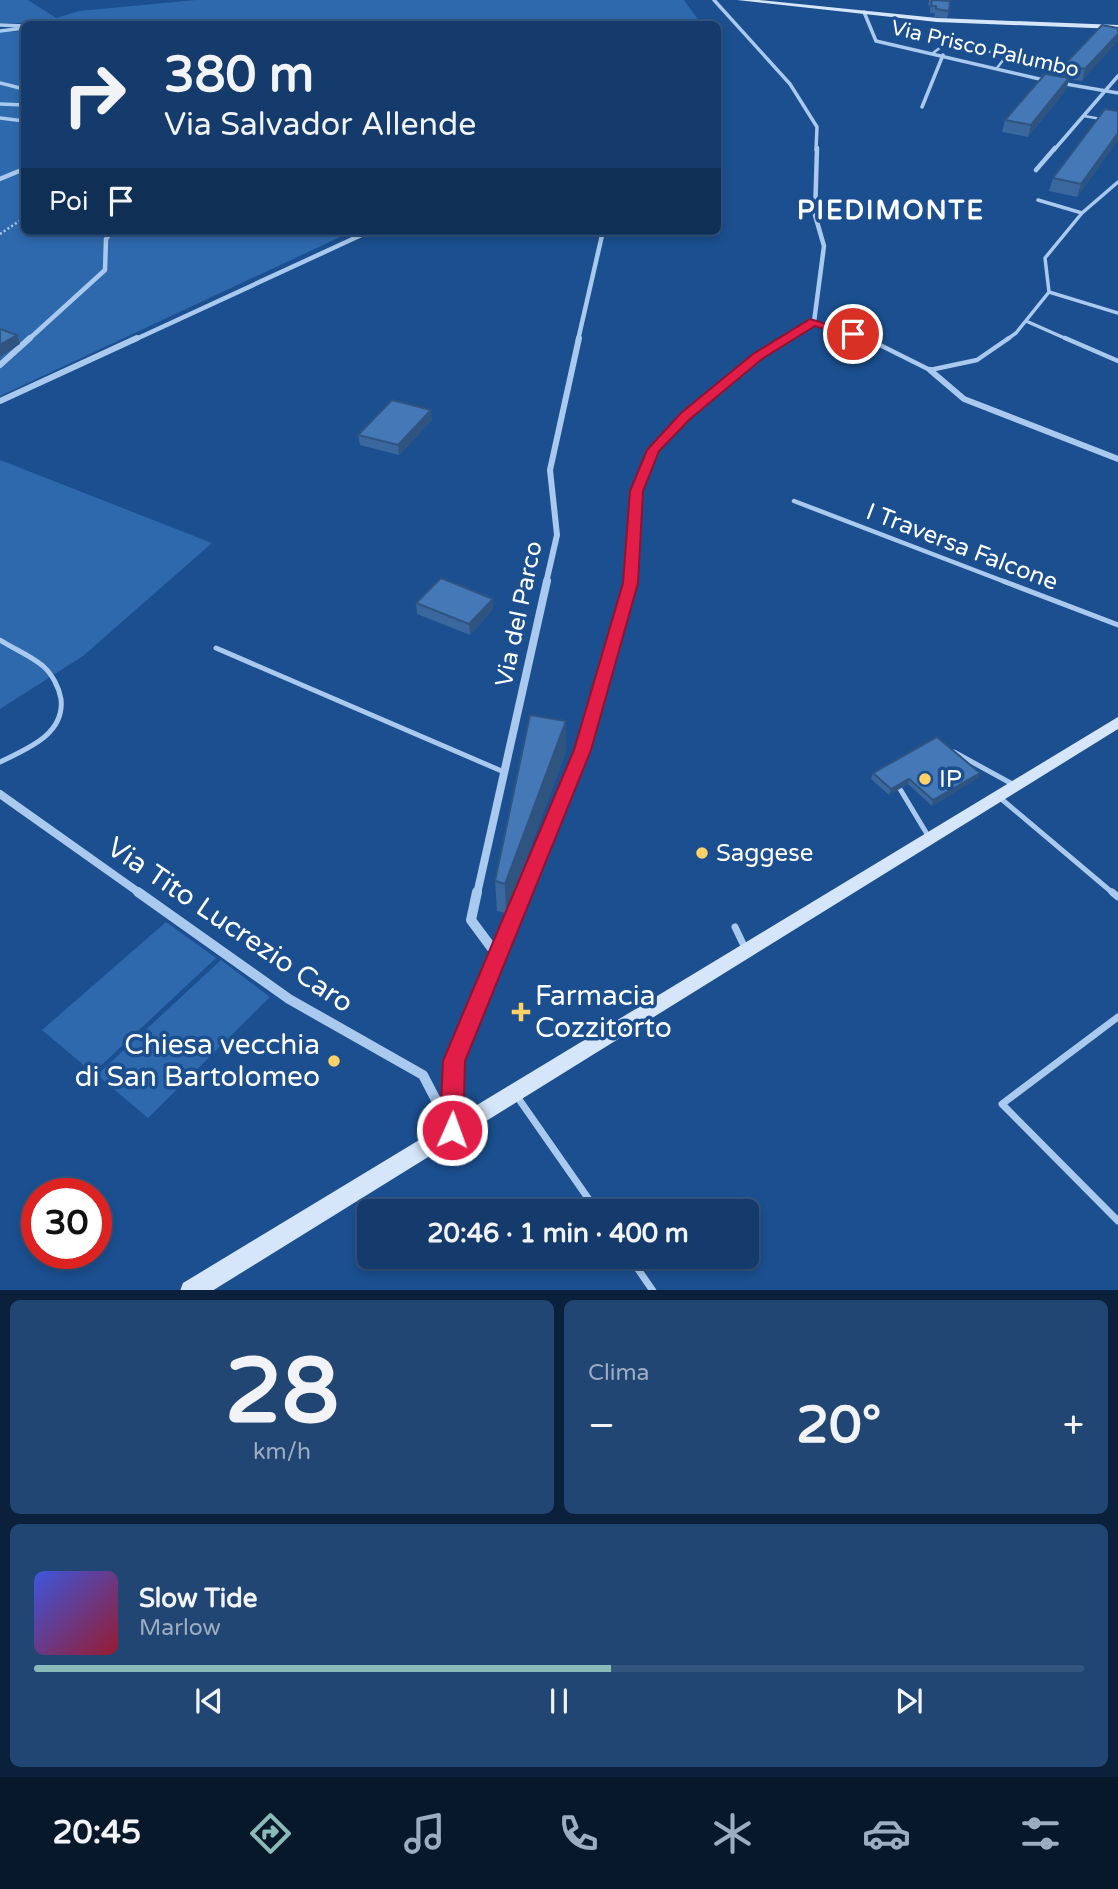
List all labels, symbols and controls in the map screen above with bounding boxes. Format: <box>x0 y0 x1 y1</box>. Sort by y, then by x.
street label: Via Prisco Palumbo <box>889 15 1081 83</box>
text: 380 m <box>164 46 314 105</box>
icon: right <box>49 49 140 140</box>
text: Via Salvador Allende <box>164 106 476 144</box>
icon: arrive <box>102 182 140 220</box>
text: Poi <box>49 186 88 217</box>
district label: PIEDIMONTE <box>797 195 985 226</box>
pin <box>823 304 883 364</box>
icon: arrive <box>834 315 872 353</box>
street label: I Traversa Falcone <box>862 497 1062 597</box>
street label: Via del Parco <box>489 539 549 689</box>
place label: IP <box>939 765 962 794</box>
marker: IP <box>917 771 933 787</box>
street label: Via Tito Lucrezio Caro <box>100 830 360 1020</box>
place label: Saggese <box>716 839 813 868</box>
marker: Saggese <box>694 845 710 861</box>
place label: Farmacia Cozzitorto <box>535 979 672 1045</box>
marker: Farmacia Cozzitorto <box>513 1004 529 1020</box>
place label: Chiesa vecchia di San Bartolomeo <box>75 1028 320 1094</box>
marker: Chiesa vecchia di San Bartolomeo <box>326 1053 342 1069</box>
position arrow <box>415 1093 489 1167</box>
speed limit sign: 30 <box>21 1178 112 1269</box>
text: 20:46 · 1 min · 400 m <box>427 1218 689 1249</box>
text: 28 <box>225 1337 339 1447</box>
text: Clima <box>588 1359 649 1387</box>
text: 20° <box>796 1394 881 1457</box>
text: − <box>588 1403 615 1449</box>
text: + <box>1063 1403 1084 1449</box>
text: km/h <box>253 1438 311 1466</box>
text: Slow Tide <box>139 1583 257 1614</box>
text: Marlow <box>139 1614 221 1642</box>
icon: previous <box>190 1682 228 1720</box>
icon: pause <box>540 1682 578 1720</box>
icon: next <box>890 1682 928 1720</box>
icon: directions <box>246 1809 295 1858</box>
icon: music <box>400 1809 449 1858</box>
icon: phone <box>554 1809 603 1858</box>
icon: climate <box>708 1809 757 1858</box>
icon: car <box>862 1809 911 1858</box>
icon: filters <box>1016 1809 1065 1858</box>
text: 20:45 <box>53 1814 141 1852</box>

